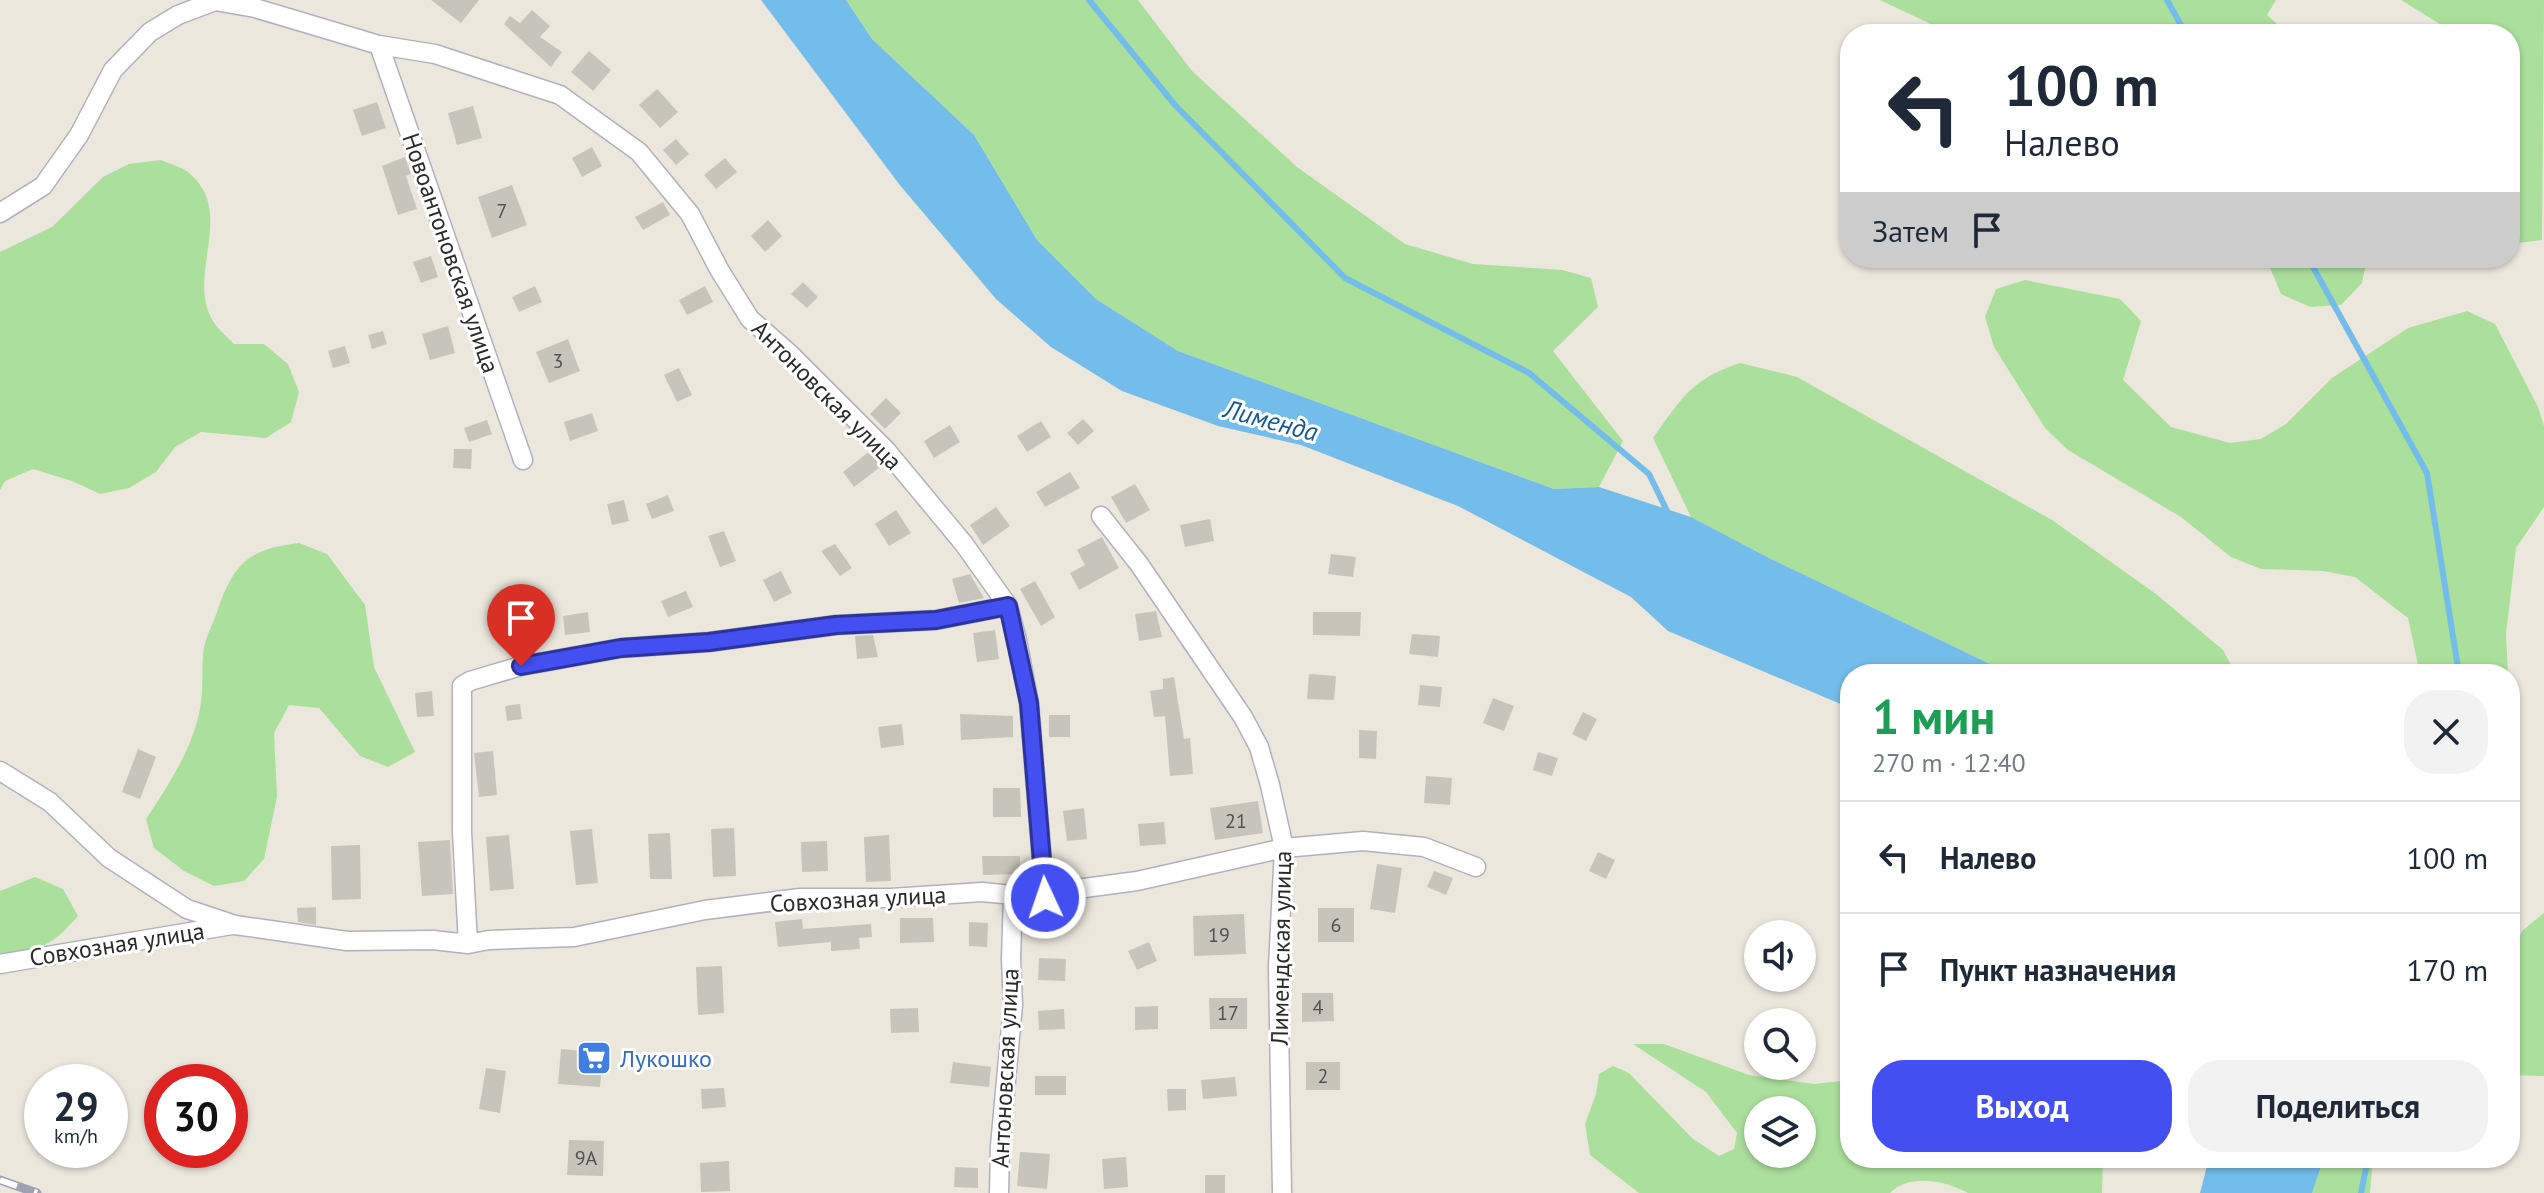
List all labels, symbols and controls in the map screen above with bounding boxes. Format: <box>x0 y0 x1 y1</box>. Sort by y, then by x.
text: 100 m <box>2004 49 2159 121</box>
icon: left <box>1872 56 1976 160</box>
text: Налево <box>2004 119 2120 166</box>
street label: Новоантоновская улица <box>395 129 507 377</box>
house number: 7 <box>497 198 507 224</box>
icon: arrive <box>1965 208 2009 252</box>
text: Затем <box>1872 211 1949 250</box>
street label: Антоновская улица <box>745 313 909 477</box>
house number: 3 <box>553 348 563 374</box>
water label: Лименда <box>1218 391 1322 448</box>
pin <box>487 584 555 666</box>
icon: arrive <box>499 596 543 640</box>
text: 1 мин <box>1872 685 1995 747</box>
button: close <box>2404 690 2488 774</box>
text: 270 m · 12:40 <box>1872 746 2026 779</box>
house number: 21 <box>1225 808 1247 834</box>
icon: left <box>1872 835 1916 879</box>
text: Налево <box>1940 838 2036 877</box>
text: 100 m <box>2407 838 2488 877</box>
street label: Лимендская улица <box>1264 850 1298 1047</box>
position arrow <box>1003 856 1087 940</box>
street label: Совхозная улица <box>769 879 947 919</box>
house number: 6 <box>1331 912 1341 938</box>
street label: Совхозная улица <box>27 915 207 973</box>
map controls <box>1744 920 1816 1168</box>
button: sound <box>1744 920 1816 992</box>
house number: 19 <box>1208 922 1230 948</box>
icon: arrive <box>1872 947 1916 991</box>
text: Пункт назначения <box>1940 950 2176 989</box>
text: 170 m <box>2407 950 2488 989</box>
street label: Антоновская улица <box>984 967 1026 1169</box>
house number: 4 <box>1313 994 1324 1020</box>
house number: 17 <box>1217 1000 1239 1026</box>
button: search <box>1744 1008 1816 1080</box>
supermarket icon: Лукошко <box>575 1039 613 1077</box>
place label: Лукошко <box>619 1043 712 1074</box>
button: Выход <box>1872 1060 2172 1152</box>
button: Поделиться <box>2188 1060 2488 1152</box>
house number: 2 <box>1318 1063 1328 1089</box>
speed limit sign: 30 <box>144 1064 248 1168</box>
text: 29 <box>53 1080 99 1132</box>
button: layers <box>1744 1096 1816 1168</box>
text: km/h <box>54 1123 98 1149</box>
house number: 9А <box>575 1145 598 1171</box>

